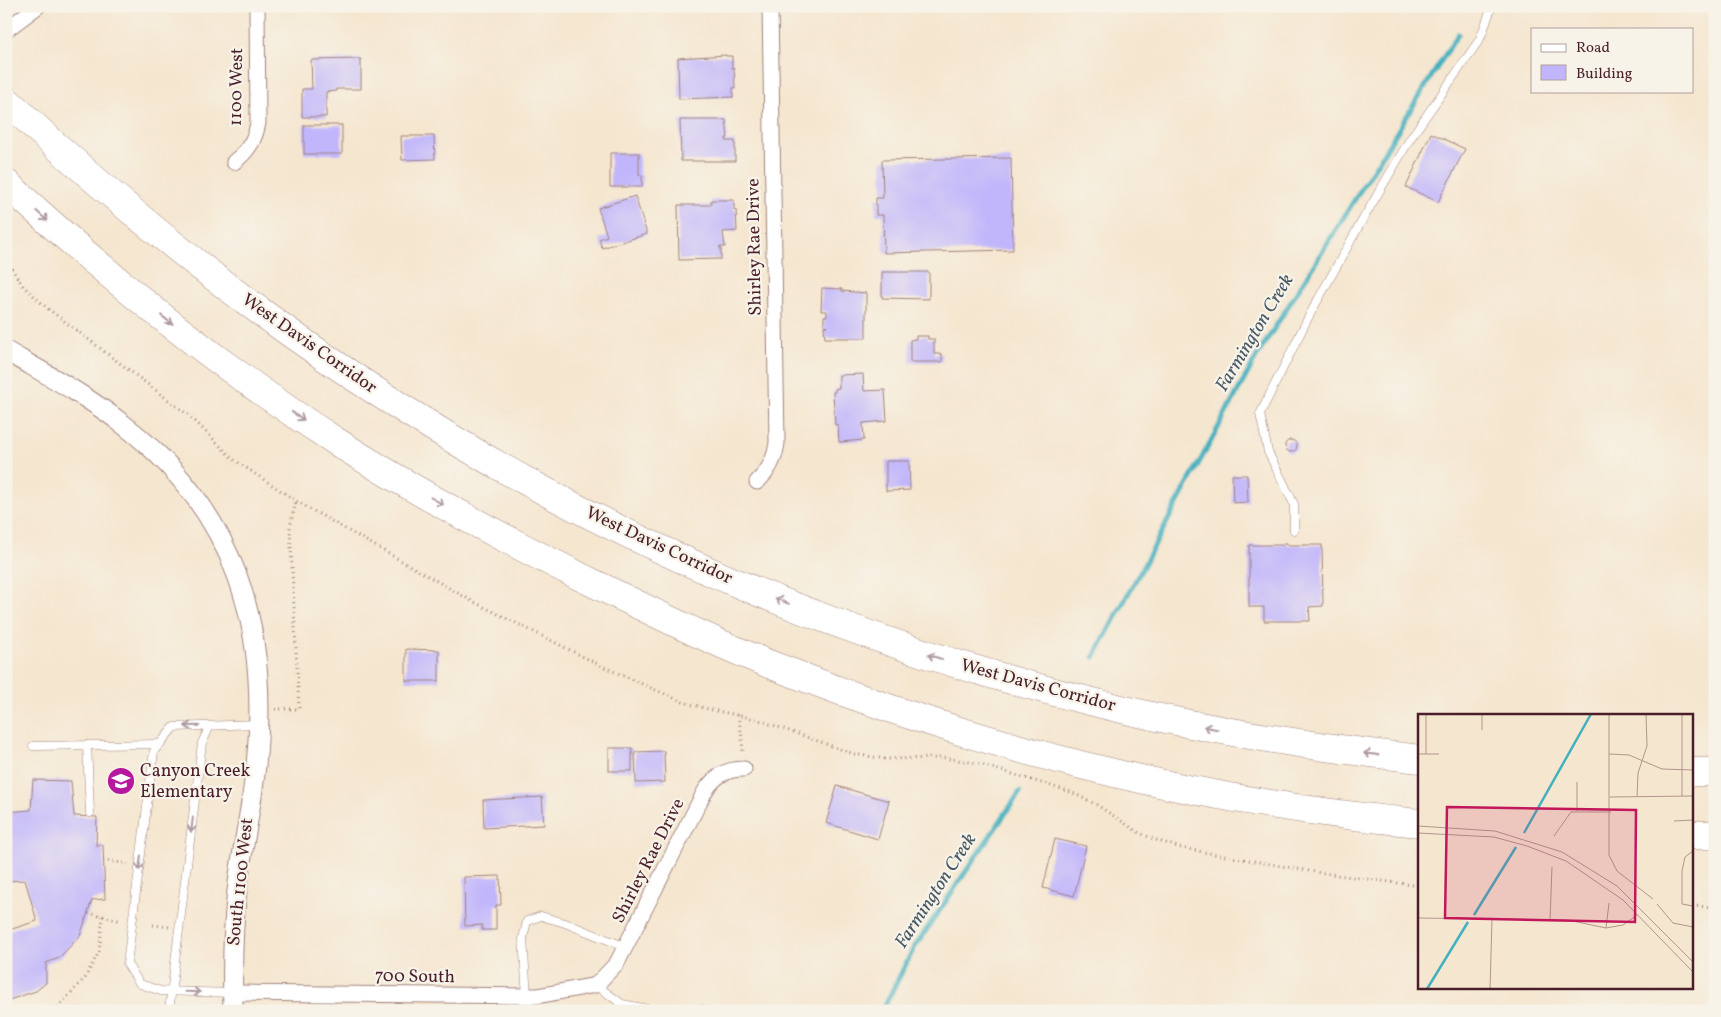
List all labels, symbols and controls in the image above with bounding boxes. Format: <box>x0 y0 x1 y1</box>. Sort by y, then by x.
legend <box>1531 28 1694 92</box>
text: Road <box>1576 38 1610 59</box>
street label: 1100 West <box>224 48 250 126</box>
text: Building <box>1576 64 1633 85</box>
street label: Shirley Rae Drive <box>741 178 769 316</box>
one-way arrow <box>36 210 49 222</box>
water label: Farmington Creek <box>1210 269 1300 397</box>
street label: West Davis Corridor <box>236 288 382 400</box>
one-way arrow <box>160 315 173 326</box>
one-way arrow <box>291 411 305 421</box>
one-way arrow <box>429 496 444 506</box>
street label: West Davis Corridor <box>581 501 737 591</box>
one-way arrow <box>775 596 791 605</box>
one-way arrow <box>928 651 944 661</box>
street label: West Davis Corridor <box>958 653 1119 719</box>
inset map <box>1418 714 1694 990</box>
one-way arrow <box>184 721 200 731</box>
one-way arrow <box>1203 723 1219 732</box>
one-way arrow <box>1364 749 1380 759</box>
place label: Canyon Creek Elementary <box>140 759 251 805</box>
school or university icon: Canyon Creek Elementary <box>106 766 136 796</box>
street label: Shirley Rae Drive <box>607 794 691 928</box>
one-way arrow <box>187 816 197 832</box>
street label: South 1100 West <box>222 817 260 947</box>
water label: Farmington Creek <box>889 828 983 954</box>
one-way arrow <box>134 855 144 871</box>
street label: 700 South <box>375 964 456 990</box>
one-way arrow <box>185 987 201 996</box>

